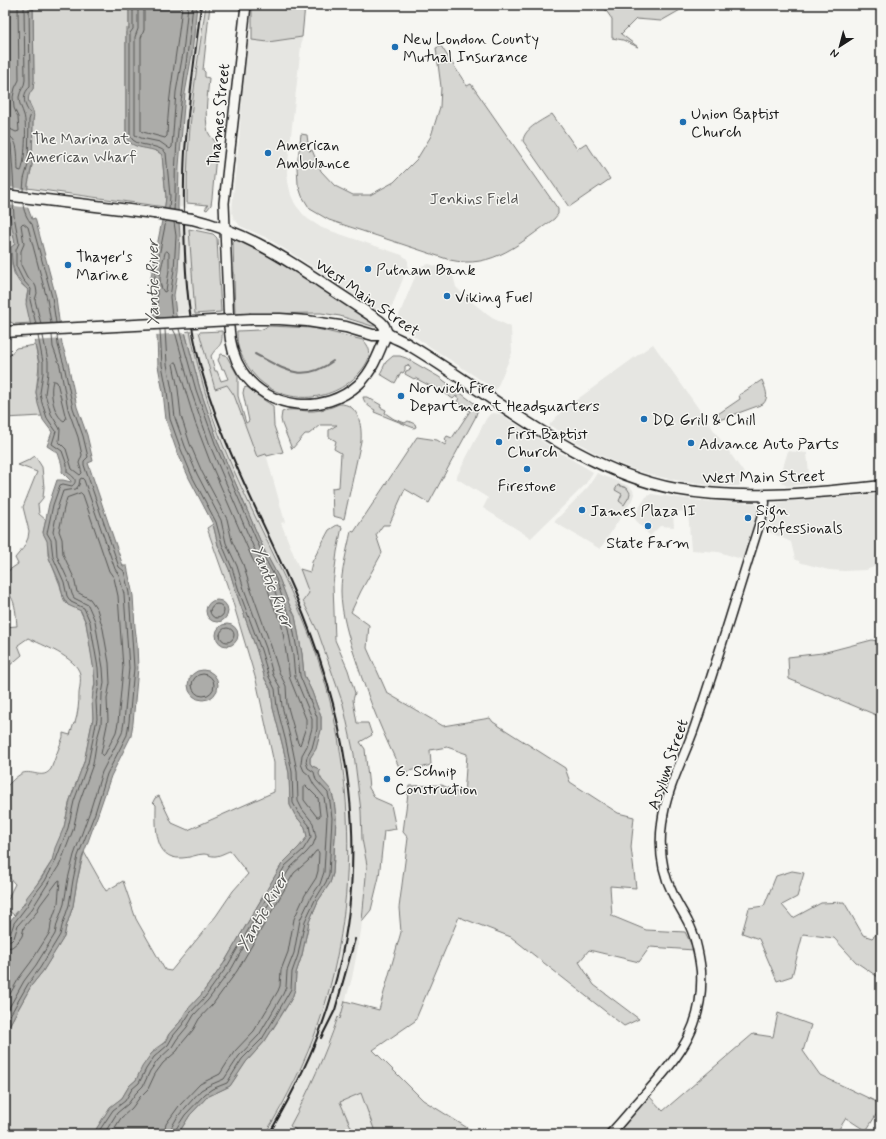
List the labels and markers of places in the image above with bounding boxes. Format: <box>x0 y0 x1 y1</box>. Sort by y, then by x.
place label: New London County Mutual Insurance <box>403 29 539 68</box>
marker: New London County Mutual Insurance <box>390 42 400 52</box>
place label: Union Baptist Church <box>691 104 779 143</box>
marker: Union Baptist Church <box>678 117 688 127</box>
place label: American Ambulance <box>276 135 350 174</box>
marker: American Ambulance <box>263 148 273 158</box>
place label: Thayer's Marine <box>76 247 132 286</box>
marker: Thayer's Marine <box>63 260 73 270</box>
place label: Putnam Bank <box>376 260 476 281</box>
marker: Putnam Bank <box>363 264 373 274</box>
place label: Viking Fuel <box>455 287 532 308</box>
marker: Viking Fuel <box>442 291 452 301</box>
place label: Norwich Fire Department Headquarters <box>409 378 600 417</box>
marker: Norwich Fire Department Headquarters <box>396 391 406 401</box>
place label: DQ Grill & Chill <box>652 410 756 431</box>
marker: DQ Grill & Chill <box>639 414 649 424</box>
place label: First Baptist Church <box>507 424 588 463</box>
place label: Advance Auto Parts <box>699 434 839 455</box>
marker: First Baptist Church <box>494 437 504 447</box>
marker: Advance Auto Parts <box>686 438 696 448</box>
marker: Firestone <box>522 464 532 474</box>
place label: Firestone <box>498 476 556 497</box>
place label: Sign Professionals <box>756 500 843 539</box>
place label: James Plaza II <box>590 501 696 522</box>
marker: James Plaza II <box>577 505 587 515</box>
marker: Sign Professionals <box>743 513 753 523</box>
marker: State Farm <box>643 521 653 531</box>
place label: State Farm <box>606 533 690 554</box>
place label: G. Schnip Construction <box>395 761 477 800</box>
marker: G. Schnip Construction <box>382 774 392 784</box>

